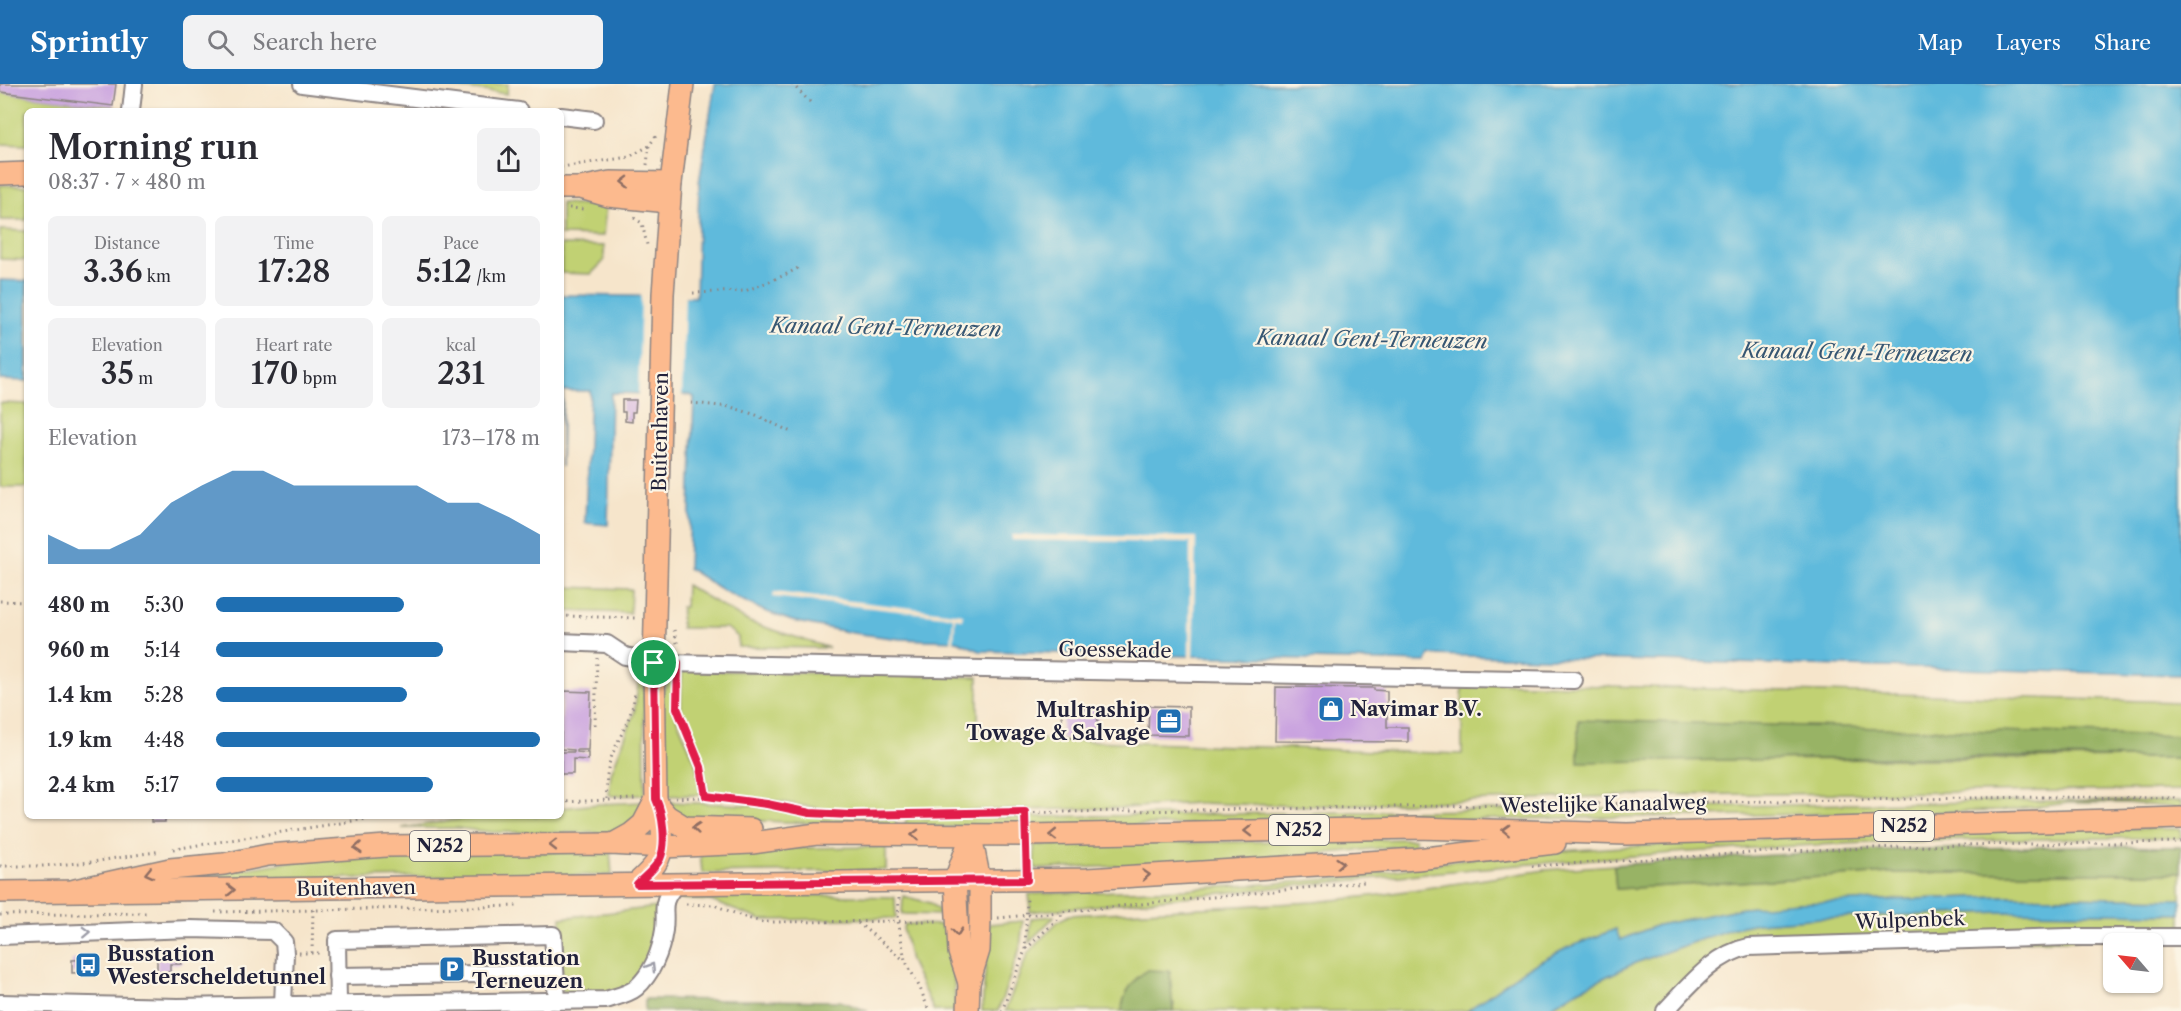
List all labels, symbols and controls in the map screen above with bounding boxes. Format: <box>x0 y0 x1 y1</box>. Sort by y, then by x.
search box <box>183 15 603 69</box>
text: Sprintly <box>30 25 147 59</box>
icon: search <box>204 26 237 59</box>
text: Search here <box>252 29 377 56</box>
text: Map <box>1918 30 1963 55</box>
text: Layers <box>1996 30 2061 55</box>
text: Share <box>2094 30 2151 55</box>
text: Morning run <box>48 127 259 168</box>
button: share <box>477 128 540 191</box>
text: 08:37 · 7 × 480 m <box>48 170 206 194</box>
one-way arrow <box>621 176 630 188</box>
text: Distance <box>94 233 160 253</box>
text: Time <box>274 233 314 253</box>
text: Pace <box>443 233 479 253</box>
text: 3.36 <box>83 253 143 290</box>
text: 17:28 <box>257 253 331 290</box>
text: 5:12 <box>416 253 472 290</box>
text: km <box>143 266 171 286</box>
text: /km <box>472 266 506 286</box>
water label: Kanaal Gent-Terneuzen <box>768 312 1002 342</box>
water label: Kanaal Gent-Terneuzen <box>1254 324 1488 354</box>
text: Elevation <box>91 335 163 355</box>
text: Heart rate <box>255 335 333 355</box>
text: kcal <box>446 335 476 355</box>
water label: Kanaal Gent-Terneuzen <box>1739 337 1973 367</box>
text: 35 <box>101 355 134 392</box>
text: 170 <box>251 355 298 392</box>
text: 231 <box>437 355 485 392</box>
text: m <box>134 368 153 388</box>
text: bpm <box>298 368 337 388</box>
street label: Buitenhaven <box>647 371 673 492</box>
text: Elevation <box>48 426 137 450</box>
text: 173–178 m <box>442 426 540 450</box>
text: 480 m <box>48 593 110 617</box>
text: 5:30 <box>144 593 184 617</box>
pin <box>628 637 679 688</box>
street label: Goessekade <box>1058 637 1172 663</box>
text: 960 m <box>48 638 110 662</box>
text: 5:14 <box>144 638 180 662</box>
icon: arrive <box>637 646 670 679</box>
text: 1.4 km <box>48 683 113 707</box>
text: 5:28 <box>144 683 184 707</box>
shop icon: Navimar B.V. <box>1316 694 1346 724</box>
place label: Navimar B.V. <box>1350 697 1482 721</box>
place label: Multraship Towage & Salvage <box>966 698 1150 745</box>
office icon: Multraship Towage & Salvage <box>1154 706 1184 736</box>
text: 1.9 km <box>48 728 112 752</box>
text: 4:48 <box>144 728 185 752</box>
text: 2.4 km <box>48 773 115 797</box>
text: 5:17 <box>144 773 179 797</box>
street label: Westelijke Kanaalweg <box>1499 790 1707 818</box>
road number: N252 <box>1874 811 1934 841</box>
road number: N252 <box>1269 815 1329 845</box>
one-way arrow <box>692 822 701 835</box>
one-way arrow <box>1501 824 1510 837</box>
one-way arrow <box>1243 825 1252 837</box>
one-way arrow <box>910 829 919 841</box>
one-way arrow <box>1048 829 1057 841</box>
road number: N252 <box>410 831 470 861</box>
one-way arrow <box>548 839 557 851</box>
one-way arrow <box>353 841 363 854</box>
one-way arrow <box>1336 857 1345 870</box>
one-way arrow <box>144 866 154 879</box>
one-way arrow <box>1141 869 1150 882</box>
street label: Buitenhaven <box>296 875 417 901</box>
one-way arrow <box>227 883 236 896</box>
street label: Wulpenbek <box>1854 906 1967 934</box>
one-way arrow <box>81 926 90 939</box>
one-way arrow <box>950 928 963 937</box>
north arrow <box>2103 933 2163 993</box>
map controls <box>2103 933 2163 993</box>
place label: Busstation Westerscheldetunnel <box>106 942 326 989</box>
place label: Busstation Terneuzen <box>472 946 584 993</box>
bus stop icon: Busstation Westerscheldetunnel <box>73 950 103 980</box>
parking icon: Busstation Terneuzen <box>437 954 467 984</box>
one-way arrow <box>644 963 655 973</box>

